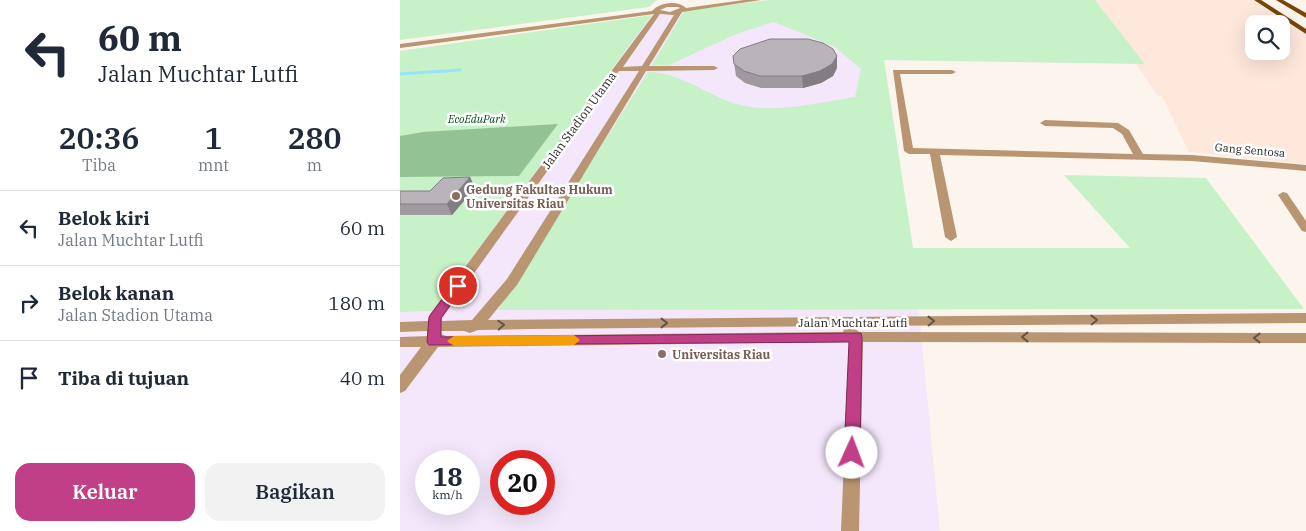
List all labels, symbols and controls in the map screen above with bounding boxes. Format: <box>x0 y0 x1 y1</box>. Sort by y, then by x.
text: 60 m <box>98 15 182 61</box>
map controls <box>1245 15 1290 60</box>
button: search <box>1245 15 1290 60</box>
icon: left <box>15 20 80 85</box>
text: Jalan Muchtar Lutfi <box>98 59 298 88</box>
street label: Jalan Stadion Utama <box>539 68 620 171</box>
park label: EcoEduPark <box>447 112 506 126</box>
text: 20:36 <box>58 118 139 157</box>
text: 1 <box>204 118 222 157</box>
text: 280 <box>287 118 341 157</box>
street label: Gang Sentosa <box>1214 140 1286 160</box>
text: Tiba <box>82 155 116 175</box>
text: mnt <box>198 155 229 175</box>
text: m <box>307 155 322 175</box>
place label: Gedung Fakultas Hukum Universitas Riau <box>466 182 613 211</box>
marker: Gedung Fakultas Hukum Universitas Riau <box>450 190 462 202</box>
text: Belok kiri <box>58 206 150 230</box>
icon: left <box>15 214 43 242</box>
text: 60 m <box>340 216 385 240</box>
text: Jalan Muchtar Lutfi <box>58 230 204 250</box>
pin <box>437 265 479 307</box>
icon: arrive <box>444 272 472 300</box>
text: Belok kanan <box>58 281 174 305</box>
icon: right <box>15 289 43 317</box>
text: 180 m <box>328 291 385 315</box>
text: Jalan Stadion Utama <box>58 305 213 325</box>
street label: Jalan Muchtar Lutfi <box>798 315 908 330</box>
one-way arrow <box>1090 315 1098 325</box>
one-way arrow <box>928 316 935 326</box>
one-way arrow <box>660 318 668 328</box>
one-way arrow <box>497 319 505 330</box>
one-way arrow <box>1021 332 1028 342</box>
one-way arrow <box>1253 333 1261 343</box>
place label: Universitas Riau <box>672 347 771 362</box>
marker: Universitas Riau <box>656 348 668 360</box>
icon: arrive <box>15 364 43 392</box>
text: Tiba di tujuan <box>58 366 189 390</box>
text: 40 m <box>340 366 385 390</box>
position arrow <box>825 426 877 478</box>
speed limit sign: 20 <box>490 450 555 515</box>
text: 18 <box>432 460 463 493</box>
button: Keluar <box>15 463 195 521</box>
button: Bagikan <box>205 463 385 521</box>
text: km/h <box>432 487 463 502</box>

